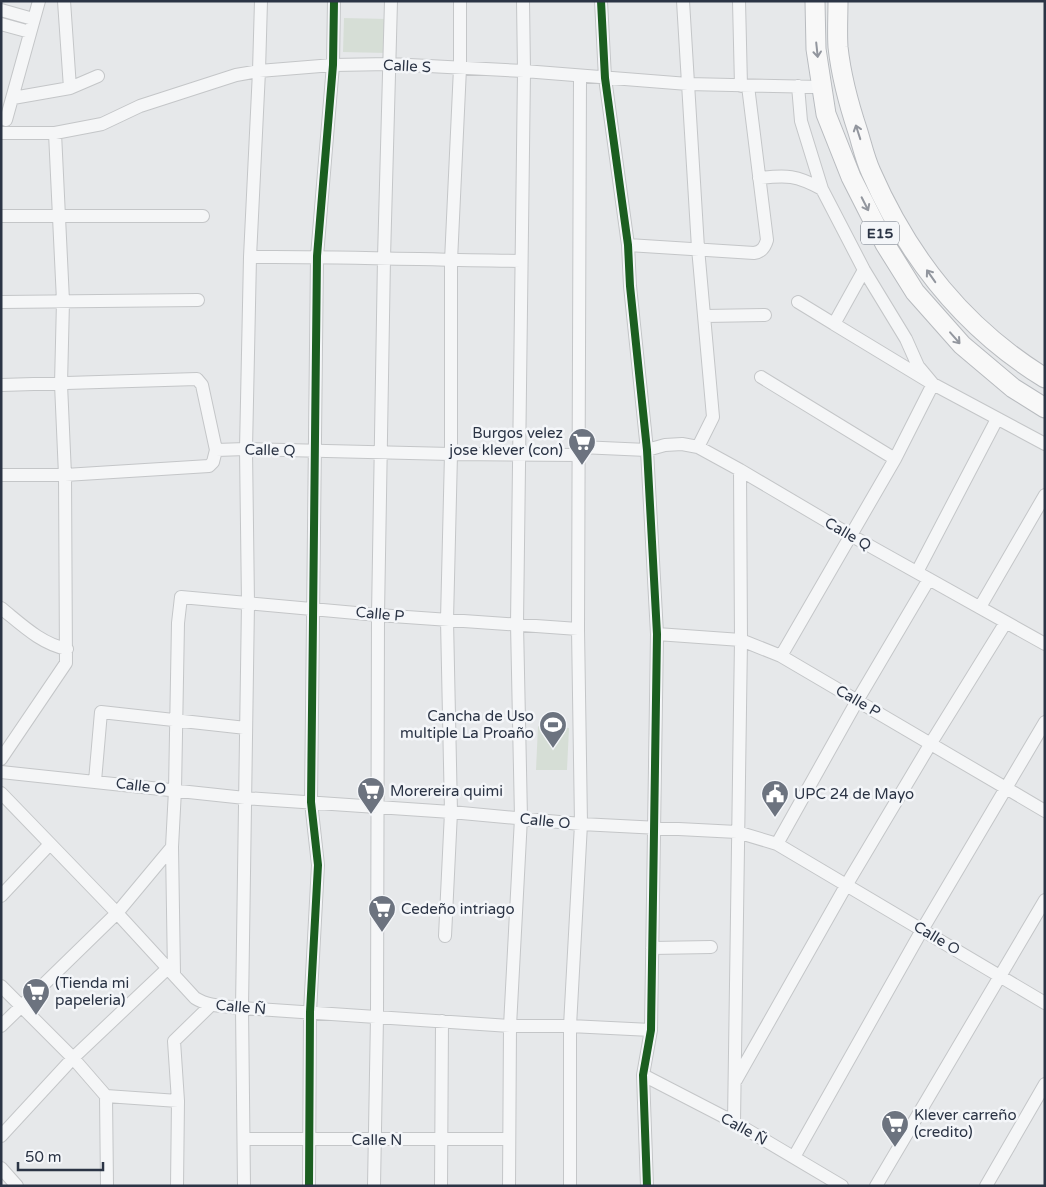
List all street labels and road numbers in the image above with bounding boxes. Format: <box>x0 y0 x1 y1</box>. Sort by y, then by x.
street label: Calle S <box>383 56 431 76</box>
road number: E15 <box>861 222 899 244</box>
street label: Calle Q <box>244 441 296 459</box>
street label: Calle Q <box>821 513 875 555</box>
street label: Calle P <box>355 603 405 625</box>
street label: Calle P <box>832 681 884 721</box>
street label: Calle O <box>115 774 167 798</box>
street label: Calle O <box>519 809 571 833</box>
street label: Calle O <box>911 917 963 959</box>
street label: Calle Ñ <box>215 996 267 1018</box>
street label: Calle Ñ <box>717 1109 771 1149</box>
street label: Calle N <box>352 1131 402 1149</box>

